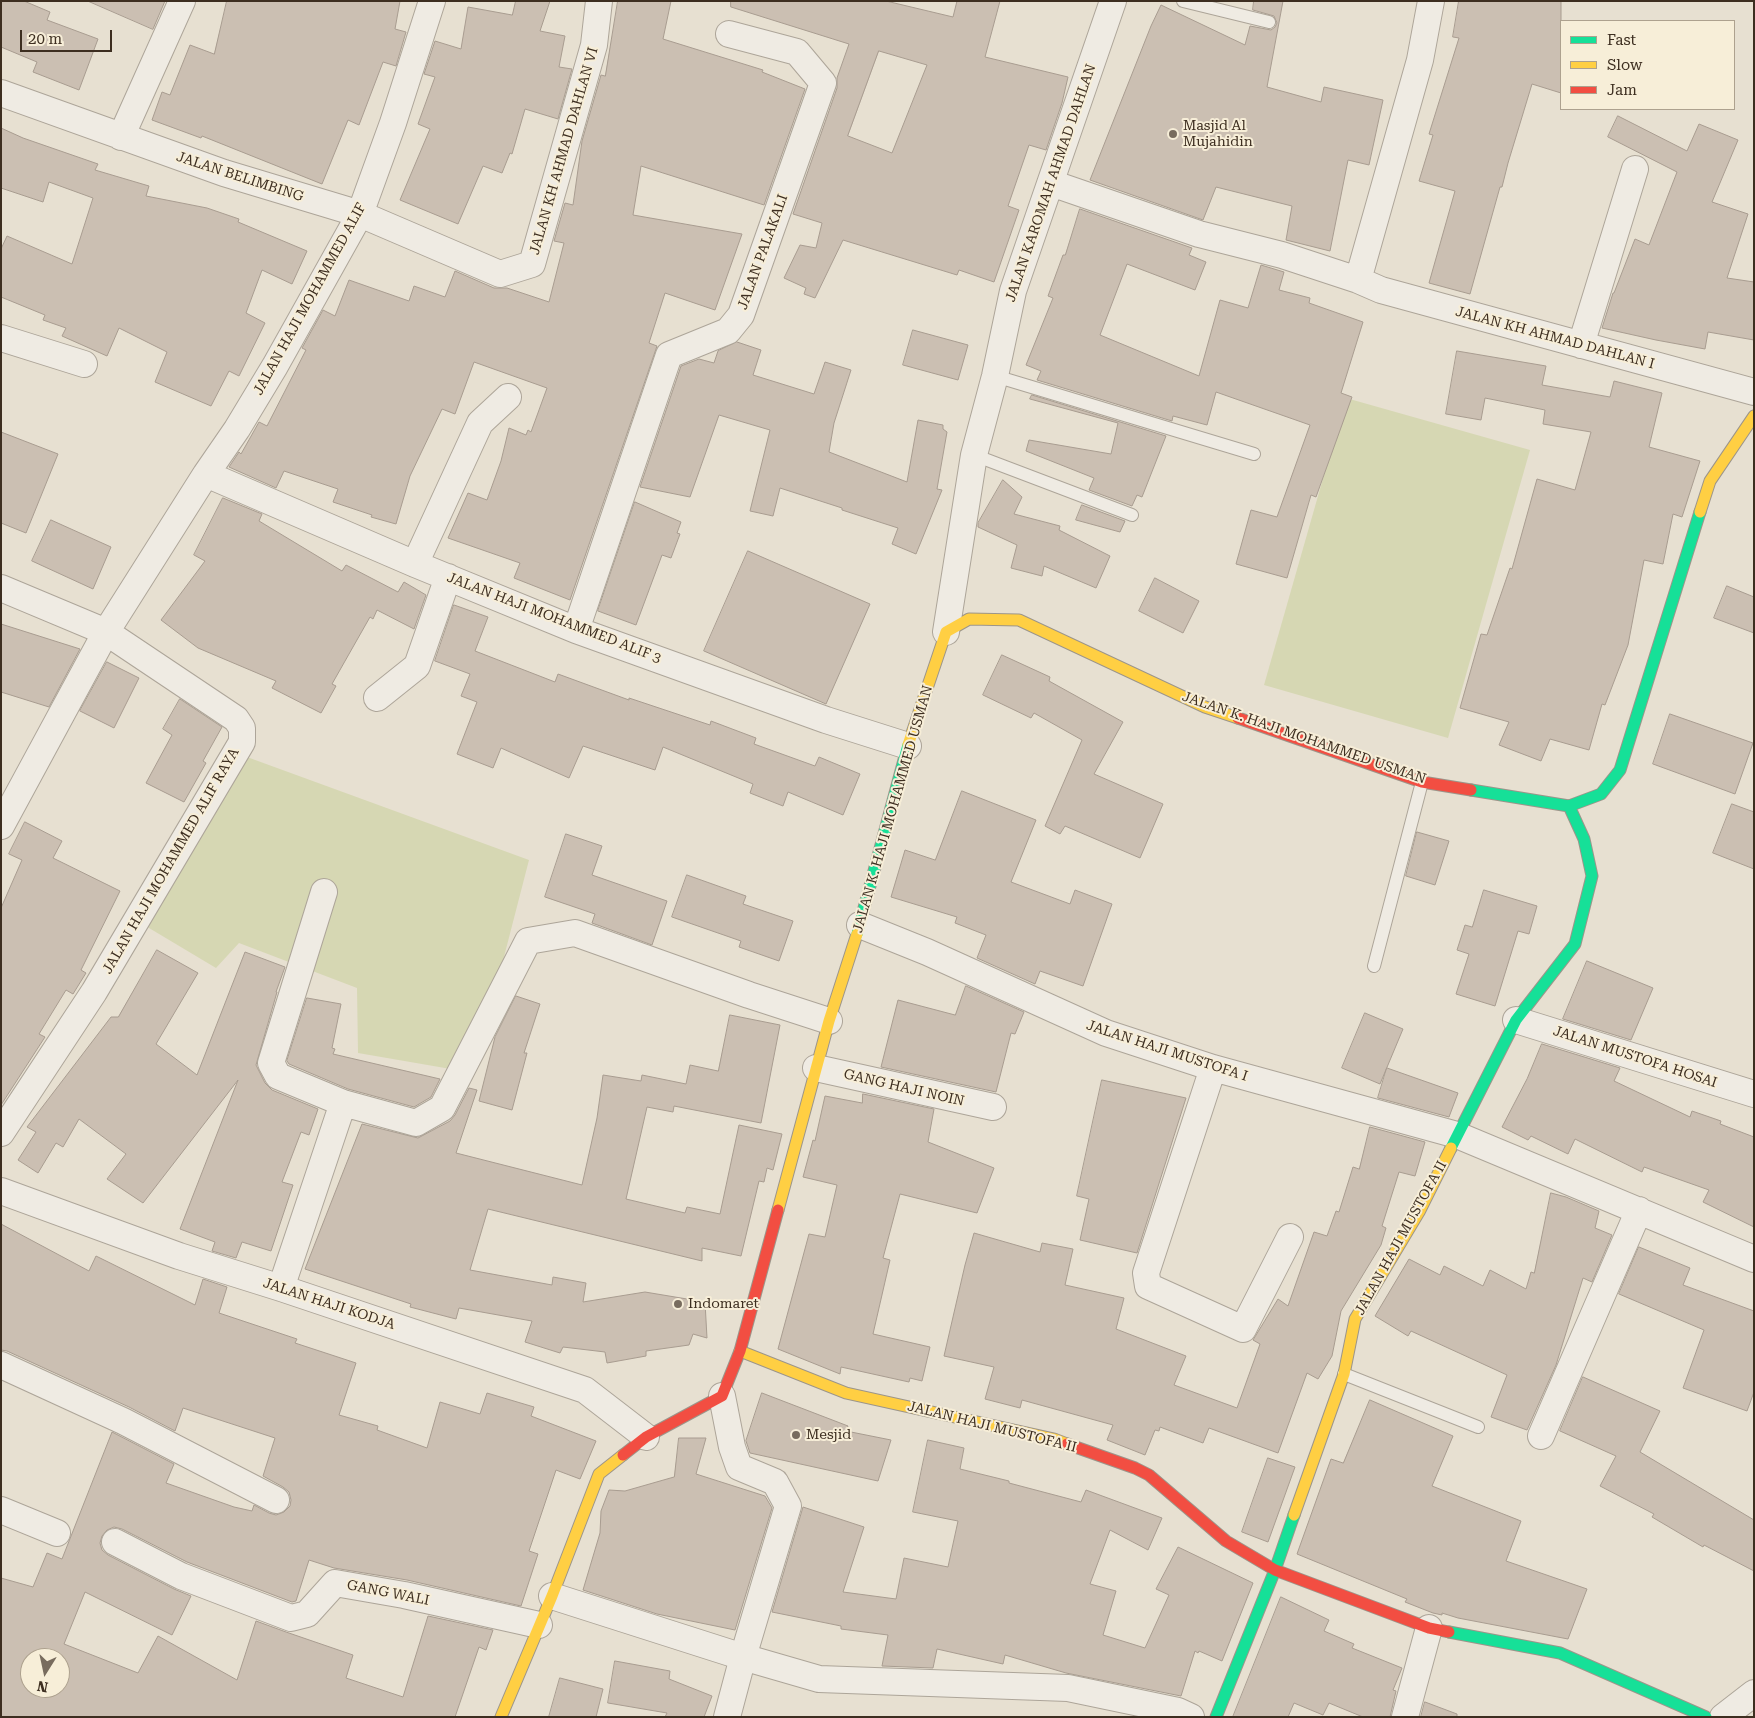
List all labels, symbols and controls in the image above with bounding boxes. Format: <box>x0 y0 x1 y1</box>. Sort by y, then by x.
scale bar <box>22 20 115 52</box>
legend <box>1560 20 1735 110</box>
text: 20 m <box>28 30 62 48</box>
text: Fast <box>1607 31 1636 49</box>
street label: JALAN KH AHMAD DAHLAN VI <box>526 45 602 257</box>
text: Slow <box>1607 56 1642 74</box>
street label: JALAN KAROMAH AHMAD DAHLAN <box>1002 62 1100 304</box>
text: Jam <box>1607 81 1637 99</box>
place label: Masjid Al Mujahidin <box>1183 118 1253 150</box>
marker: Masjid Al Mujahidin <box>1167 128 1179 140</box>
street label: JALAN BELIMBING <box>174 148 306 206</box>
street label: JALAN PALAKALI <box>734 192 792 312</box>
street label: JALAN HAJI MOHAMMED ALIF <box>250 200 370 398</box>
street label: JALAN KH AHMAD DAHLAN I <box>1454 303 1656 373</box>
street label: JALAN HAJI MOHAMMED ALIF 3 <box>444 569 664 667</box>
street label: JALAN K. HAJI MOHAMMED USMAN <box>850 683 936 935</box>
street label: JALAN K. HAJI MOHAMMED USMAN <box>1180 688 1428 788</box>
street label: JALAN HAJI MOHAMMED ALIF RAYA <box>99 745 243 977</box>
street label: JALAN HAJI MUSTOFA I <box>1084 1017 1250 1085</box>
street label: JALAN MUSTOFA HOSAI <box>1551 1023 1719 1091</box>
street label: GANG HAJI NOIN <box>842 1066 966 1110</box>
street label: JALAN HAJI MUSTOFA II <box>1351 1158 1451 1318</box>
street label: JALAN HAJI KODJA <box>261 1275 397 1333</box>
place label: Indomaret <box>688 1296 759 1312</box>
marker: Indomaret <box>672 1298 684 1310</box>
street label: JALAN HAJI MUSTOFA II <box>906 1398 1078 1456</box>
place label: Mesjid <box>806 1427 851 1443</box>
marker: Mesjid <box>790 1429 802 1441</box>
street label: GANG WALI <box>345 1577 431 1609</box>
north arrow <box>20 1648 70 1698</box>
text: N <box>36 1678 49 1696</box>

